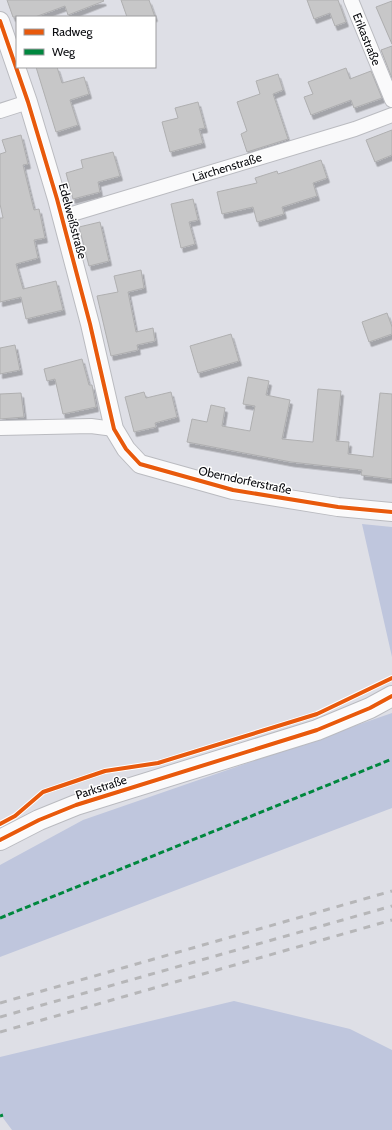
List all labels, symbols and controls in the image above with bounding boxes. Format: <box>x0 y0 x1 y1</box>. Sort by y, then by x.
street label: Erikastraße <box>350 10 384 68</box>
legend <box>16 16 156 68</box>
text: Radweg <box>52 24 93 39</box>
text: Weg <box>52 44 76 59</box>
street label: Lärchenstraße <box>191 149 263 185</box>
street label: Edelweißstraße <box>56 181 90 261</box>
street label: Oberndorferstraße <box>197 463 293 497</box>
street label: Parkstraße <box>73 772 129 802</box>

